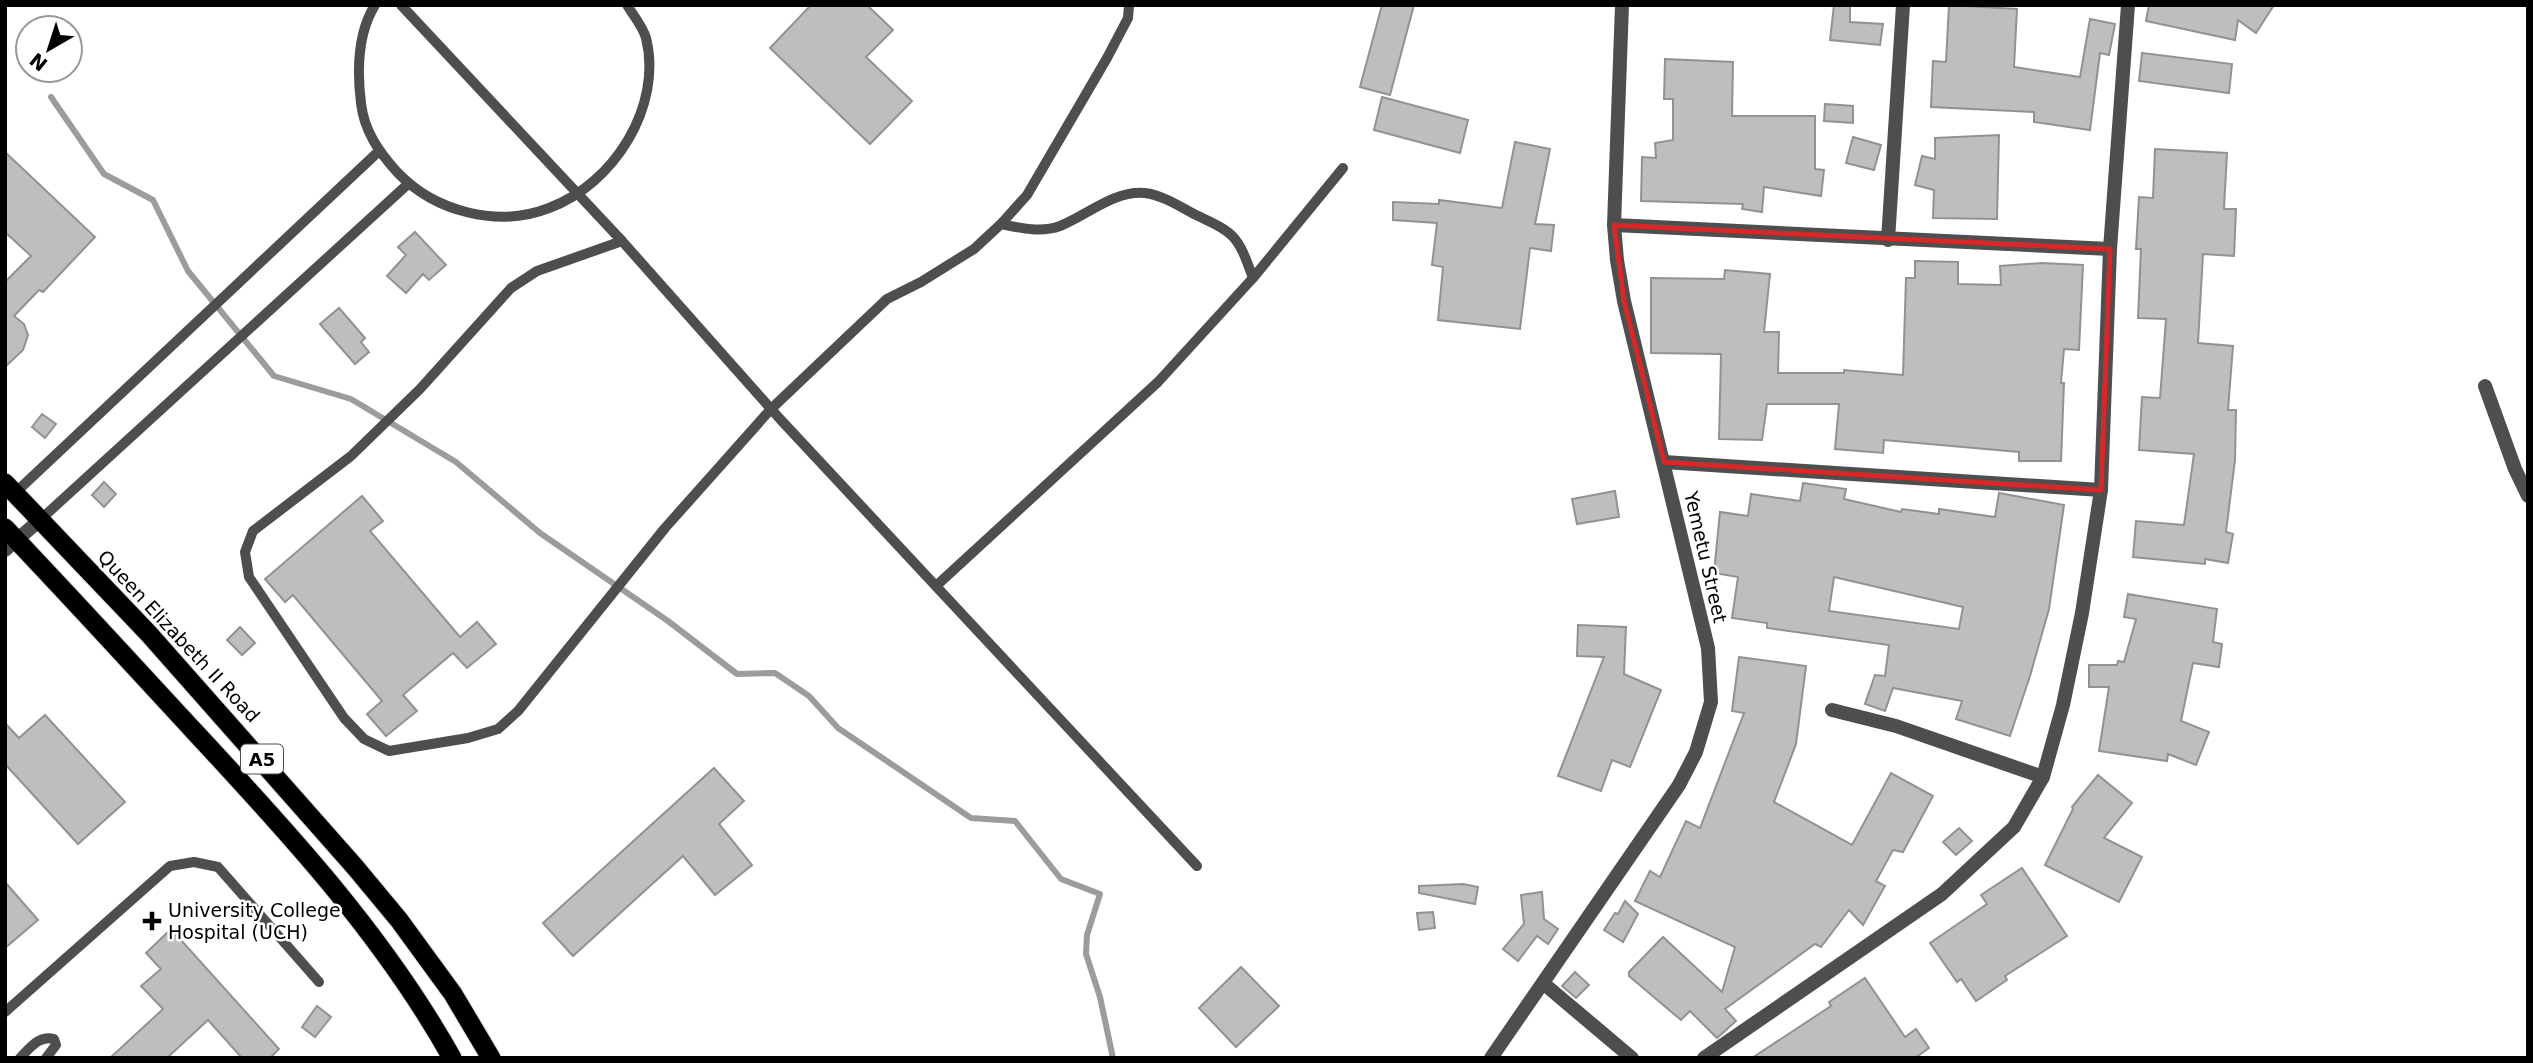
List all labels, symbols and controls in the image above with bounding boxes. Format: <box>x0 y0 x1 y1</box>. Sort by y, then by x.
north arrow <box>14 14 84 84</box>
text: N <box>25 49 51 76</box>
street label: Yemetu Street <box>1680 488 1732 625</box>
street label: Queen Elizabeth II Road <box>94 546 264 726</box>
road number: A5 <box>241 744 283 774</box>
place label: University College Hospital (UCH) <box>168 899 341 943</box>
marker: University College Hospital (UCH) <box>142 911 162 931</box>

